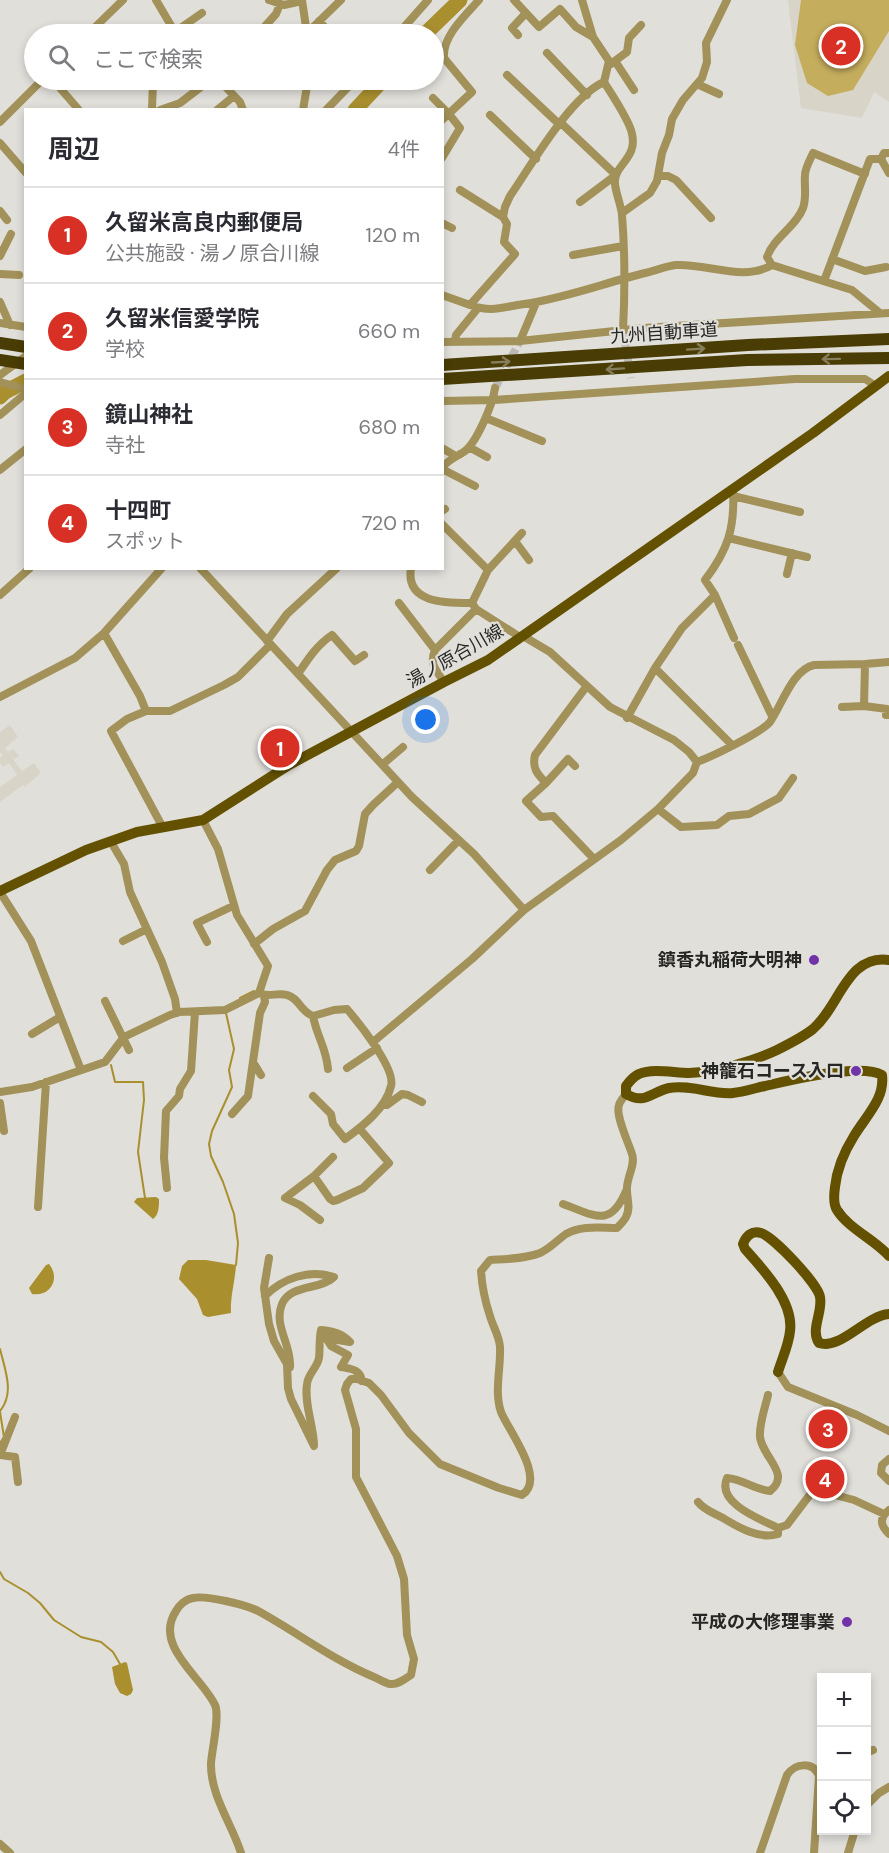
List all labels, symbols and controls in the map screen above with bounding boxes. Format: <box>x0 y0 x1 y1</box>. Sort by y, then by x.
search box <box>24 24 444 90</box>
pin: 2 <box>822 24 860 68</box>
icon: search <box>45 41 78 74</box>
text: ここで検索 <box>93 45 203 74</box>
text: 周辺 <box>48 132 100 166</box>
text: 4件 <box>388 136 420 162</box>
text: 久留米高良内郵便局 <box>105 208 303 237</box>
text: 1 <box>64 222 71 248</box>
text: 120 m <box>366 222 420 248</box>
text: 公共施設 · 湯ノ原合川線 <box>105 240 320 266</box>
text: 久留米信愛学院 <box>105 304 259 333</box>
street label: 九州自動車道 <box>609 317 719 349</box>
text: 2 <box>62 318 73 344</box>
text: 660 m <box>358 318 420 344</box>
text: 学校 <box>105 336 145 362</box>
one-way arrow <box>685 344 705 355</box>
one-way arrow <box>821 353 841 365</box>
one-way arrow <box>490 356 510 367</box>
one-way arrow <box>605 363 625 374</box>
text: 鏡山神社 <box>105 400 193 429</box>
text: 3 <box>61 414 74 440</box>
text: 680 m <box>358 414 420 440</box>
text: 寺社 <box>105 432 145 458</box>
text: 十四町 <box>105 496 171 525</box>
text: 4 <box>61 510 74 536</box>
text: 720 m <box>362 510 420 536</box>
text: スポット <box>105 528 185 554</box>
street label: 湯ノ原合川線 <box>402 619 508 693</box>
your location <box>411 705 440 734</box>
pin: 1 <box>260 726 300 771</box>
place label: 鎮香丸稲荷大明神 <box>657 948 802 972</box>
marker: 鎮香丸稲荷大明神 <box>807 953 821 967</box>
place label: 神籠石コース入口 <box>701 1059 844 1083</box>
marker: 神籠石コース入口 <box>849 1064 863 1078</box>
pin: 3 <box>808 1406 848 1452</box>
pin: 4 <box>806 1456 844 1502</box>
place label: 平成の大修理事業 <box>691 1610 835 1634</box>
marker: 平成の大修理事業 <box>840 1615 854 1629</box>
map controls <box>817 1673 871 1835</box>
button: + <box>817 1673 871 1727</box>
button: − <box>817 1727 871 1781</box>
button: locate <box>817 1781 871 1835</box>

